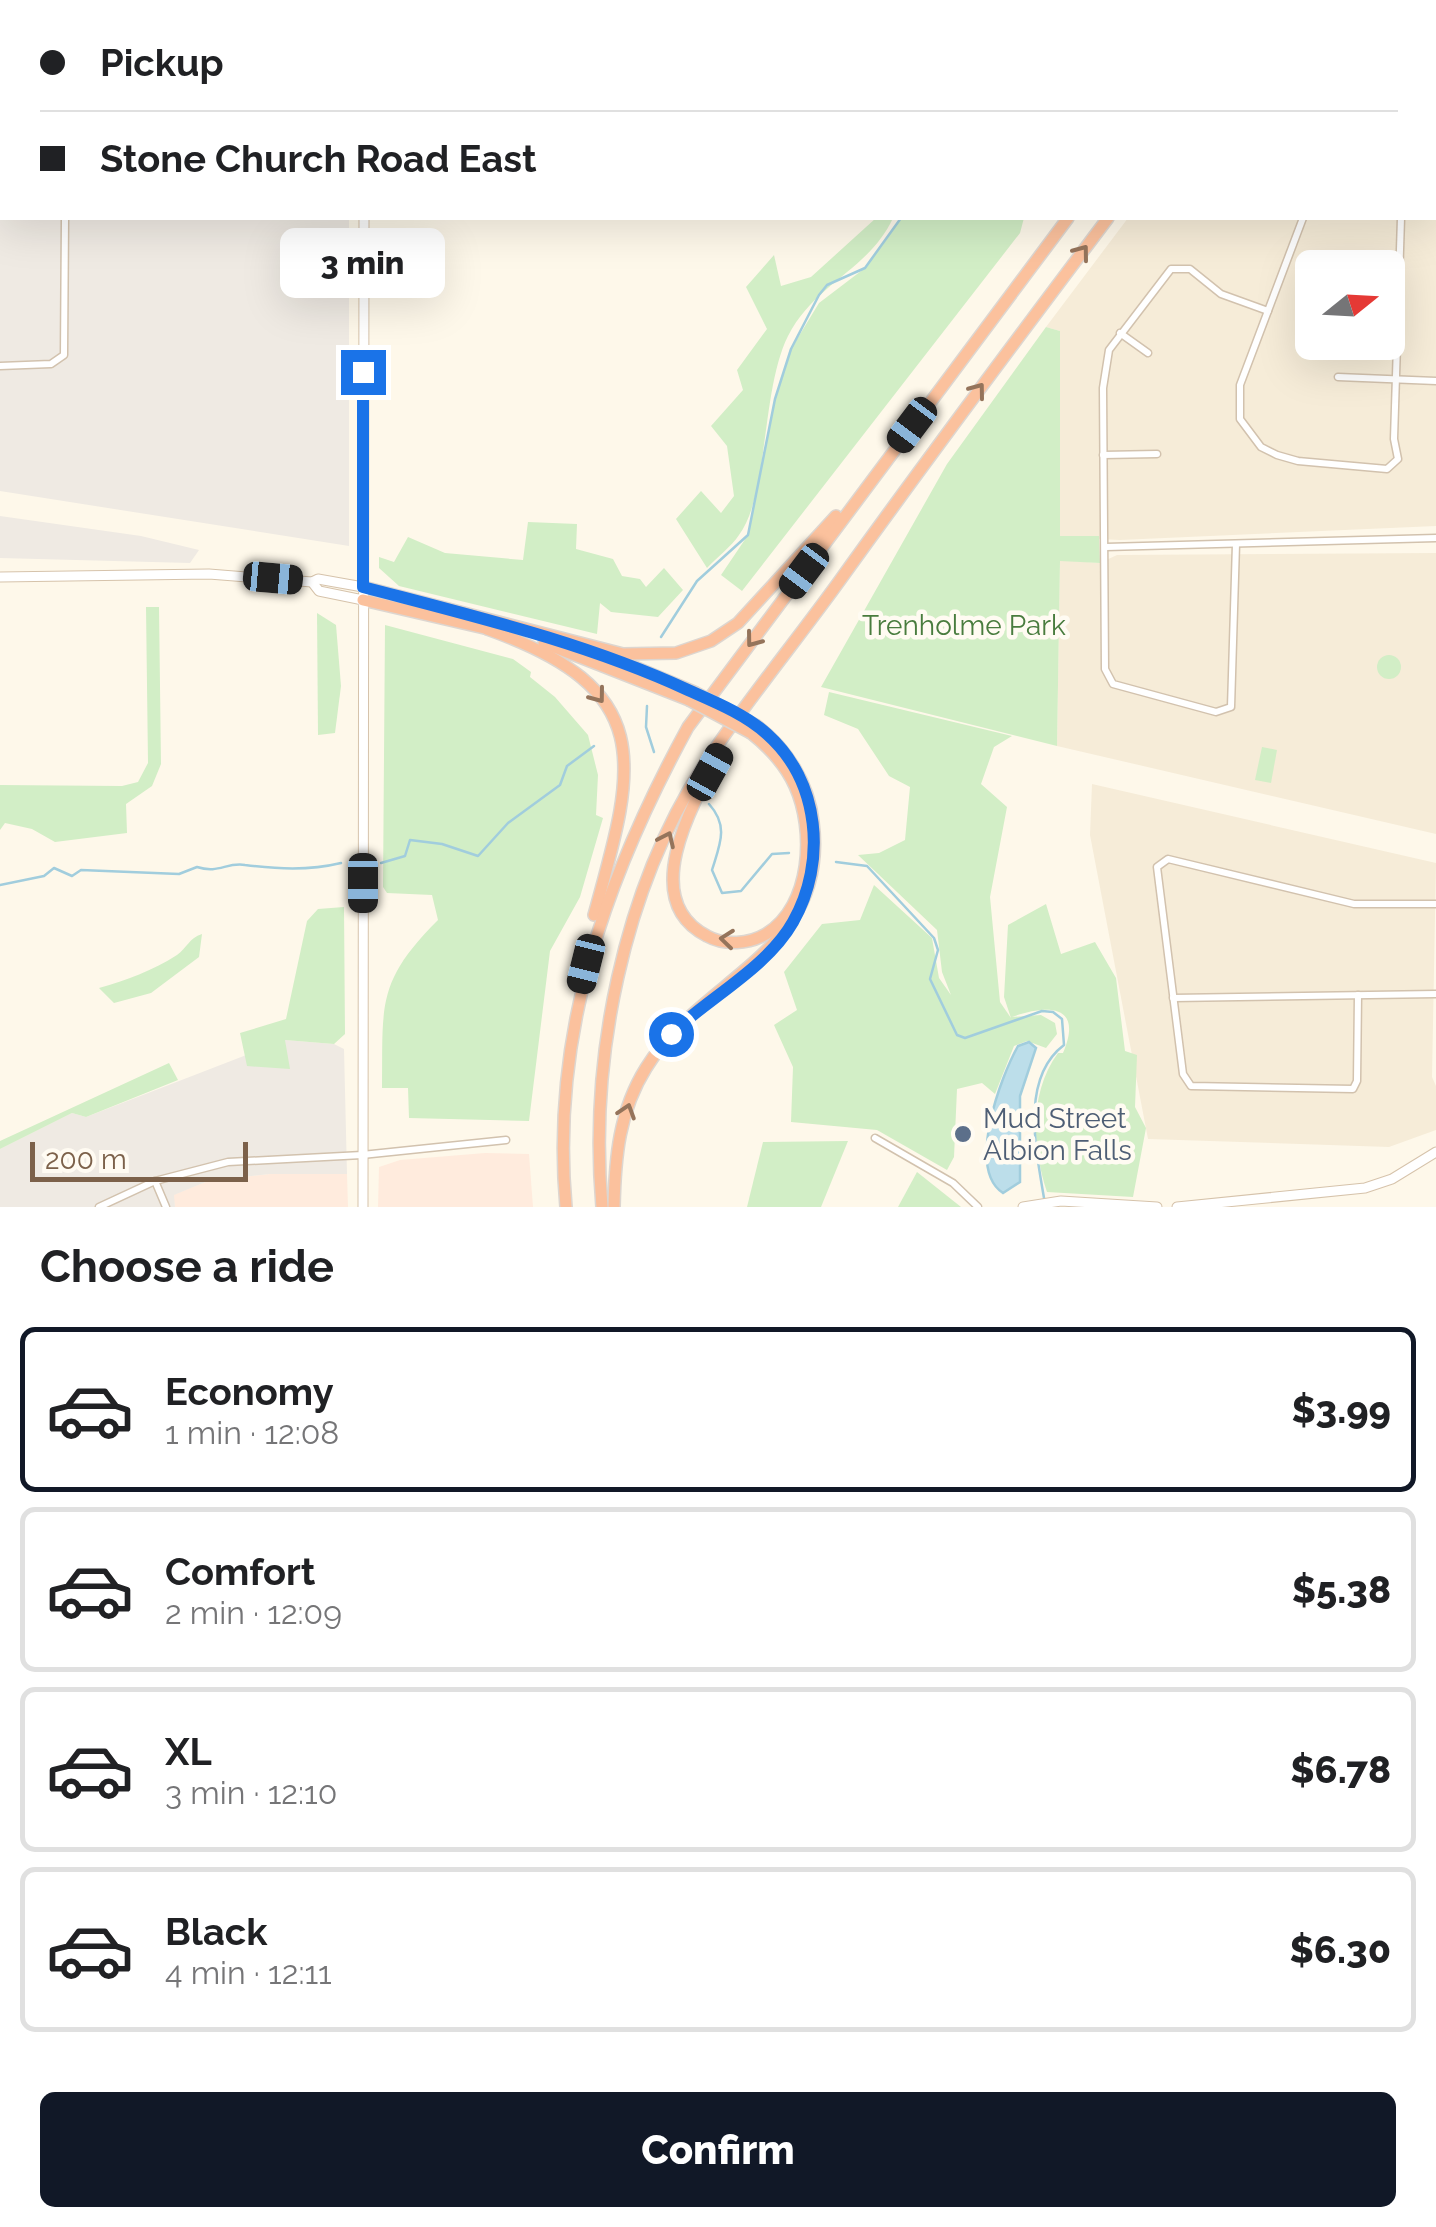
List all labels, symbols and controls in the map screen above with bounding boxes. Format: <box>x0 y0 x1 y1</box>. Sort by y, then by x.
text: Pickup <box>100 40 224 85</box>
text: Stone Church Road East <box>100 136 536 181</box>
callout: 3 min <box>280 227 446 297</box>
text: 3 min <box>321 244 404 281</box>
one-way arrow <box>1070 245 1088 263</box>
north arrow <box>1295 250 1405 360</box>
map controls <box>1295 250 1405 360</box>
route end <box>341 350 386 395</box>
one-way arrow <box>967 383 984 401</box>
car <box>882 392 942 458</box>
car <box>774 538 834 604</box>
car <box>242 560 304 596</box>
park label: Trenholme Park <box>862 609 1066 642</box>
one-way arrow <box>746 628 765 647</box>
one-way arrow <box>586 685 604 703</box>
car <box>682 738 738 806</box>
one-way arrow <box>654 831 674 849</box>
car <box>348 853 378 913</box>
one-way arrow <box>719 929 735 951</box>
car <box>564 931 608 997</box>
route start <box>649 1012 694 1057</box>
place label: Mud Street Albion Falls <box>983 1102 1132 1167</box>
one-way arrow <box>615 1103 635 1120</box>
marker: Mud Street Albion Falls <box>952 1123 974 1145</box>
scale bar <box>30 1137 248 1182</box>
text: 200 m <box>45 1143 127 1176</box>
text: Choose a ride <box>40 1240 334 1293</box>
icon: car <box>45 1365 135 1455</box>
text: Economy <box>165 1369 334 1414</box>
text: $3.99 <box>1291 1387 1391 1432</box>
text: 1 min · 12:08 <box>165 1414 339 1451</box>
icon: car <box>45 1545 135 1635</box>
text: Comfort <box>165 1549 315 1594</box>
text: $5.38 <box>1292 1567 1391 1612</box>
text: 2 min · 12:09 <box>165 1594 342 1631</box>
icon: car <box>45 1725 135 1815</box>
text: XL <box>165 1729 212 1774</box>
text: $6.78 <box>1290 1747 1391 1792</box>
text: 3 min · 12:10 <box>165 1774 337 1811</box>
icon: car <box>45 1905 135 1995</box>
text: Black <box>165 1909 267 1954</box>
text: $6.30 <box>1290 1927 1391 1972</box>
text: 4 min · 12:11 <box>165 1954 332 1991</box>
button: Confirm <box>40 2092 1396 2207</box>

